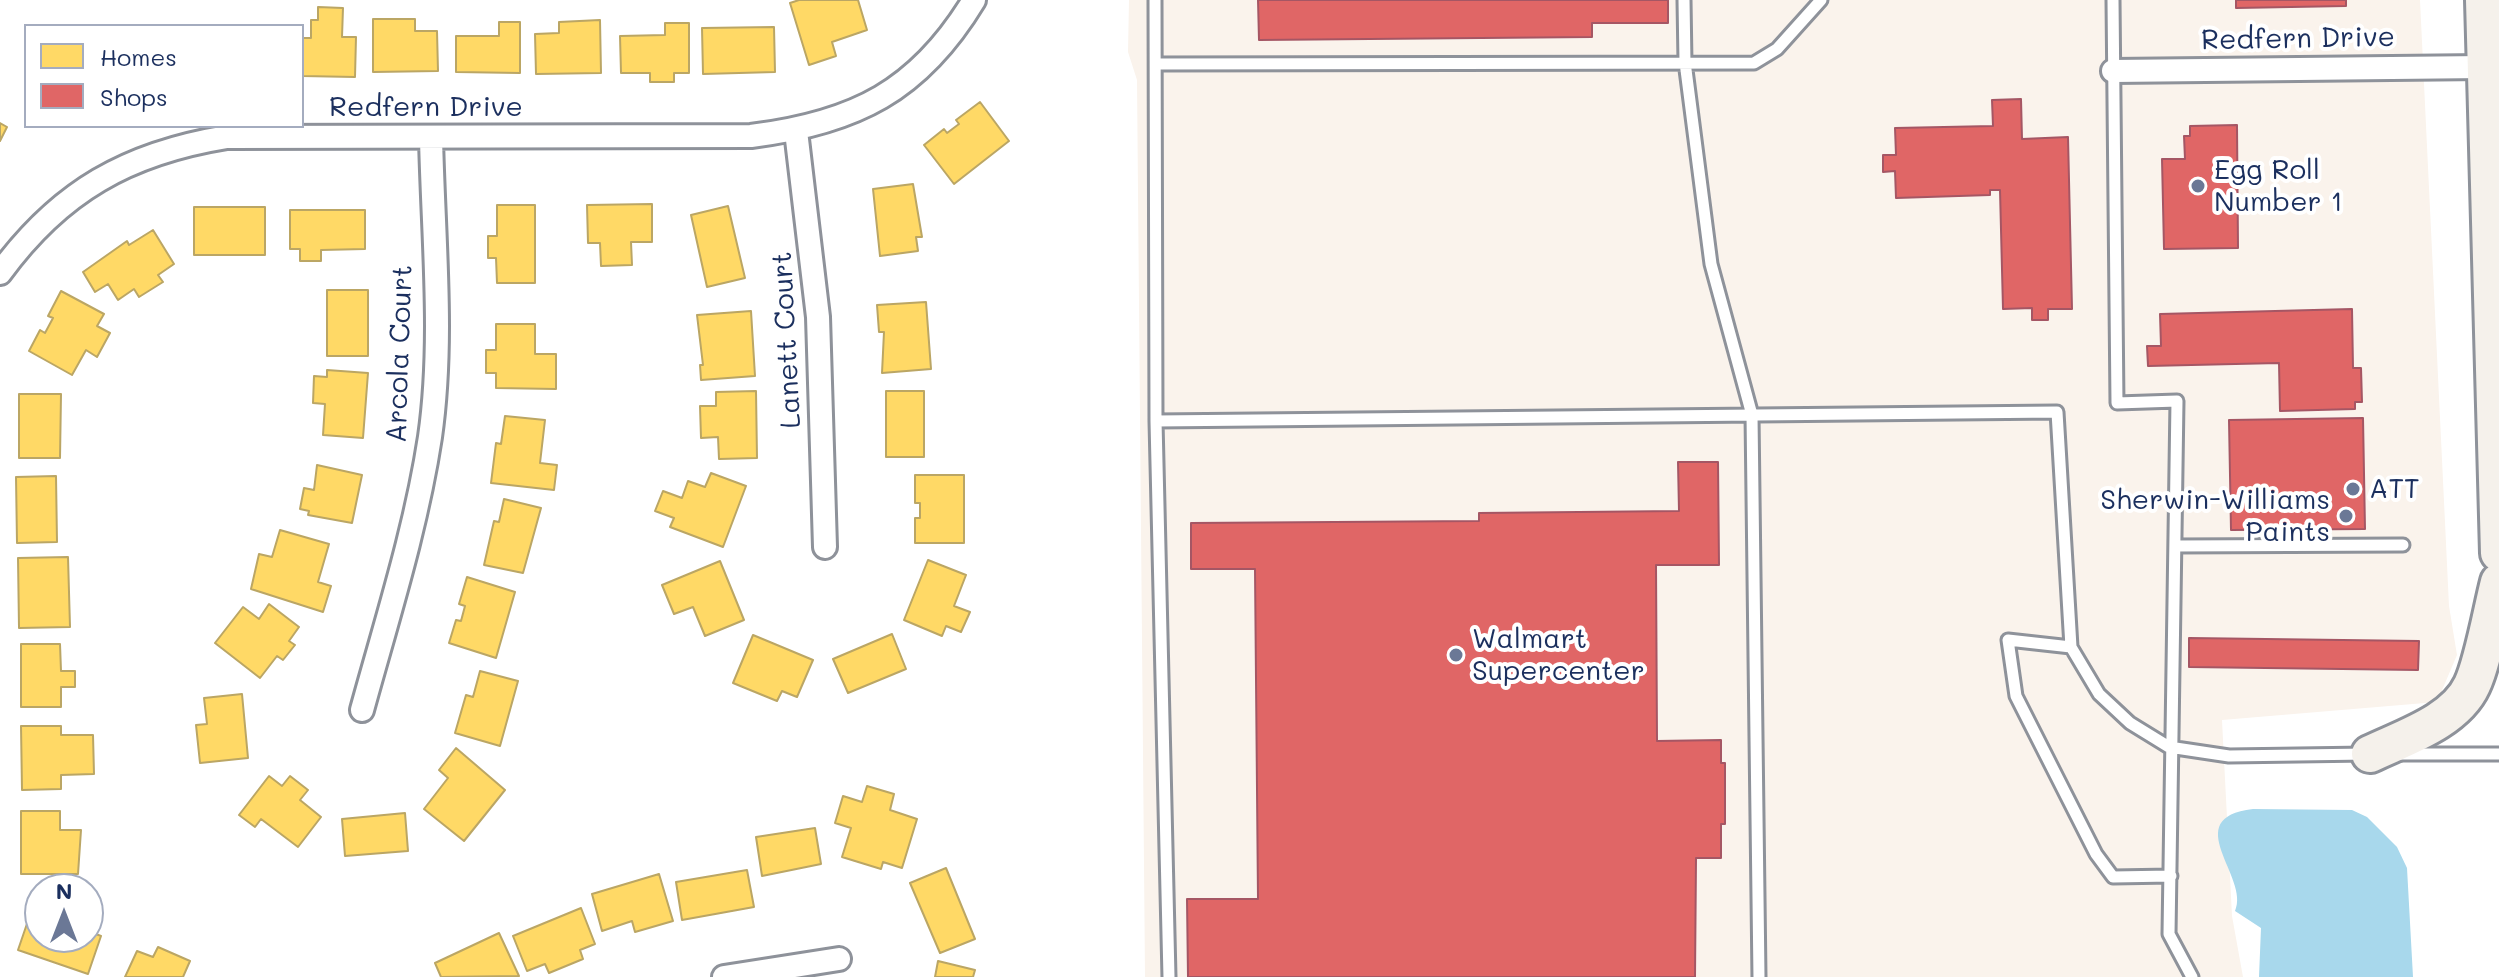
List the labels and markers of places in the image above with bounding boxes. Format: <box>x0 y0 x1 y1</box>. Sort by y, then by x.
place label: Egg Roll Number 1 <box>2214 153 2343 219</box>
marker: Egg Roll Number 1 <box>2189 177 2207 195</box>
place label: ATT <box>2369 472 2420 506</box>
marker: ATT <box>2344 480 2362 498</box>
place label: Sherwin-Williams Paints <box>2100 483 2330 549</box>
marker: Sherwin-Williams Paints <box>2337 507 2355 525</box>
place label: Walmart Supercenter <box>1472 622 1645 688</box>
marker: Walmart Supercenter <box>1447 646 1465 664</box>

